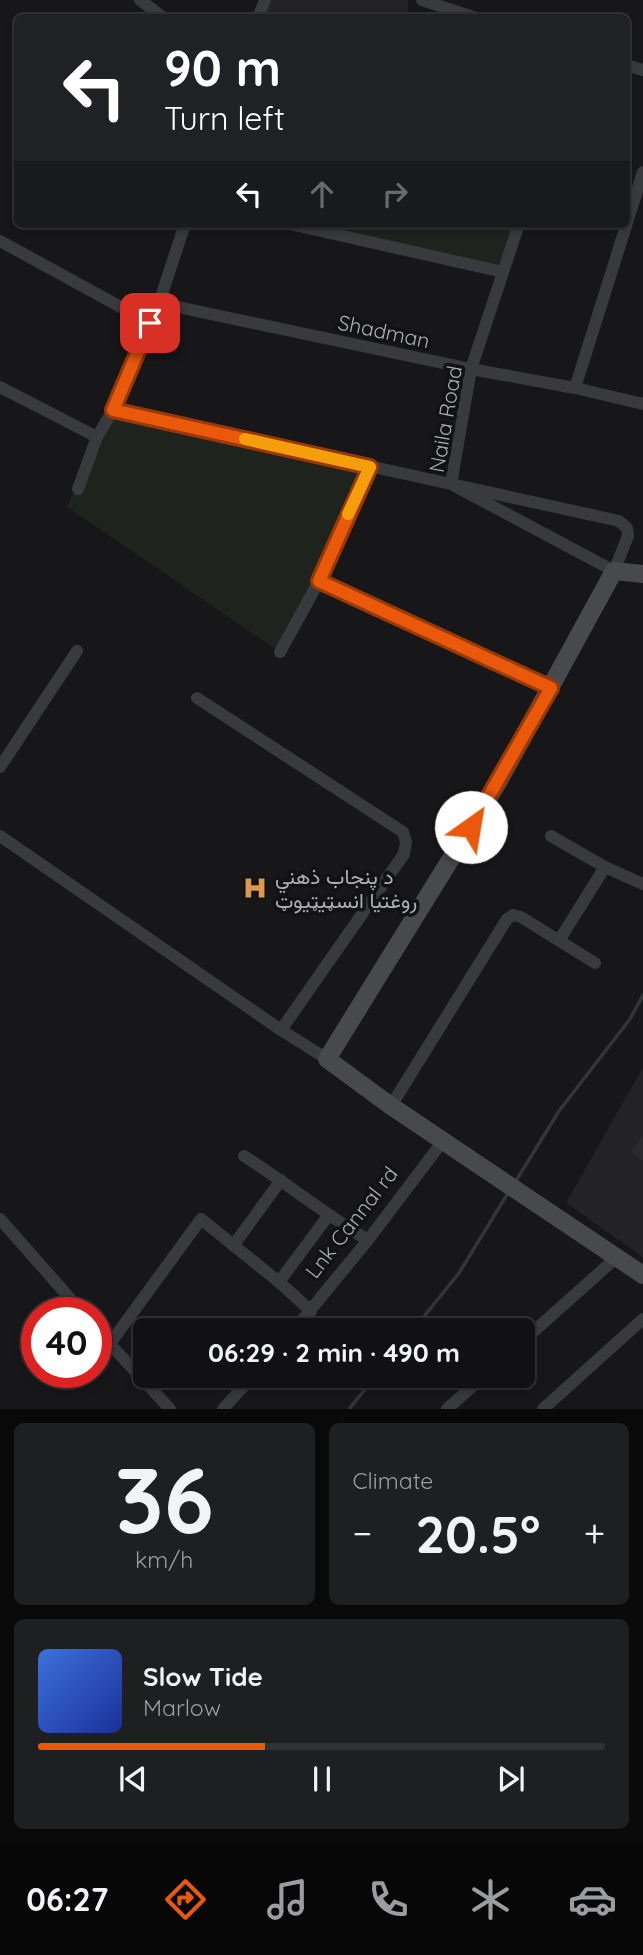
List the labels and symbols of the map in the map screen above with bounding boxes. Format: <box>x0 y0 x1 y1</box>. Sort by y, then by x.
pin <box>120 293 180 353</box>
street label: Shadman <box>336 309 432 353</box>
street label: Naila Road <box>423 364 467 474</box>
position arrow <box>434 790 508 864</box>
place label: د پنجاب ذهني روغتیا انسټیټیوټ <box>275 863 417 914</box>
hospital icon: د پنجاب ذهني روغتیا انسټیټیوټ <box>241 874 269 902</box>
street label: Lnk Cannal rd <box>299 1161 403 1283</box>
speed limit sign: 40 <box>21 1297 112 1388</box>

